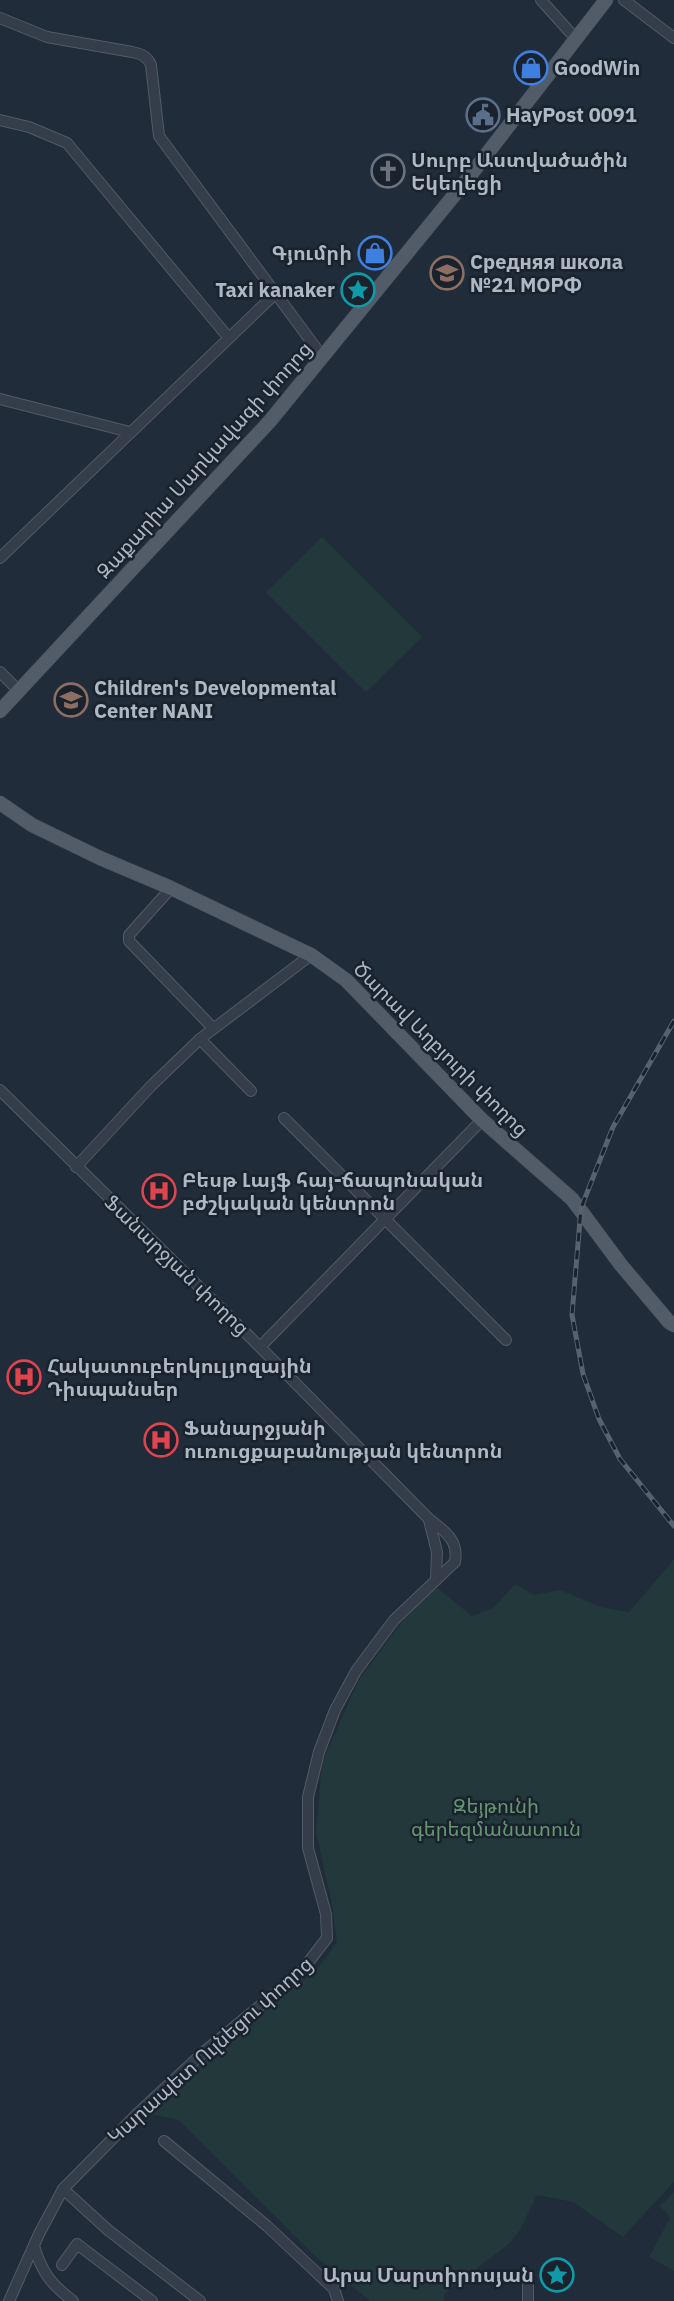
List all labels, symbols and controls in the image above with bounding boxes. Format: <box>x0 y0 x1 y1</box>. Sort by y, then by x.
shop icon: GoodWin <box>513 50 549 86</box>
place label: GoodWin <box>554 54 640 81</box>
public building icon: HayPost 0091 <box>465 97 501 133</box>
place label: HayPost 0091 <box>506 101 637 128</box>
place label: Սուրբ Աստվածածին Եկեղեցի <box>411 146 628 196</box>
church icon: Սուրբ Աստվածածին Եկեղեցի <box>370 153 406 189</box>
shop icon: Գյումրի <box>357 235 393 271</box>
place label: Գյումրի <box>271 239 352 266</box>
place label: Средняя школа №21 МОРФ <box>470 248 623 298</box>
school or university icon: Средняя школа №21 МОРФ <box>429 255 465 291</box>
place icon: Taxi kanaker <box>340 272 376 308</box>
place label: Taxi kanaker <box>215 276 335 303</box>
street label: Զաքարիա Սարկավագի փողոց <box>90 335 317 584</box>
place label: Children's Developmental Center NANI <box>94 674 336 724</box>
school or university icon: Children's Developmental Center NANI <box>53 682 89 718</box>
street label: Ծարավ Աղբյուրի փողոց <box>348 955 535 1142</box>
place label: Բեսթ Լայֆ հայ-ճապոնական բժշկական կենտրոն <box>182 1166 483 1216</box>
hospital icon: Բեսթ Լայֆ հայ-ճապոնական բժշկական կենտրոն <box>141 1173 177 1209</box>
street label: Ֆանարջյան փողոց <box>99 1188 256 1341</box>
place label: Հակատուբերկուլյոզային Դիսպանսեր <box>47 1352 312 1402</box>
hospital icon: Հակատուբերկուլյոզային Դիսպանսեր <box>6 1359 42 1395</box>
place label: Ֆանարջյանի ուռուցքաբանության կենտրոն <box>184 1414 502 1464</box>
hospital icon: Ֆանարջյանի ուռուցքաբանության կենտրոն <box>143 1422 179 1458</box>
park label: Զեյթունի գերեզմանատուն <box>411 1792 581 1842</box>
street label: Կարապետ Ուլնեցու փողոց <box>101 1950 318 2149</box>
place icon: Արա Մարտիրոսյան <box>539 2257 575 2293</box>
place label: Արա Մարտիրոսյան <box>323 2261 534 2288</box>

